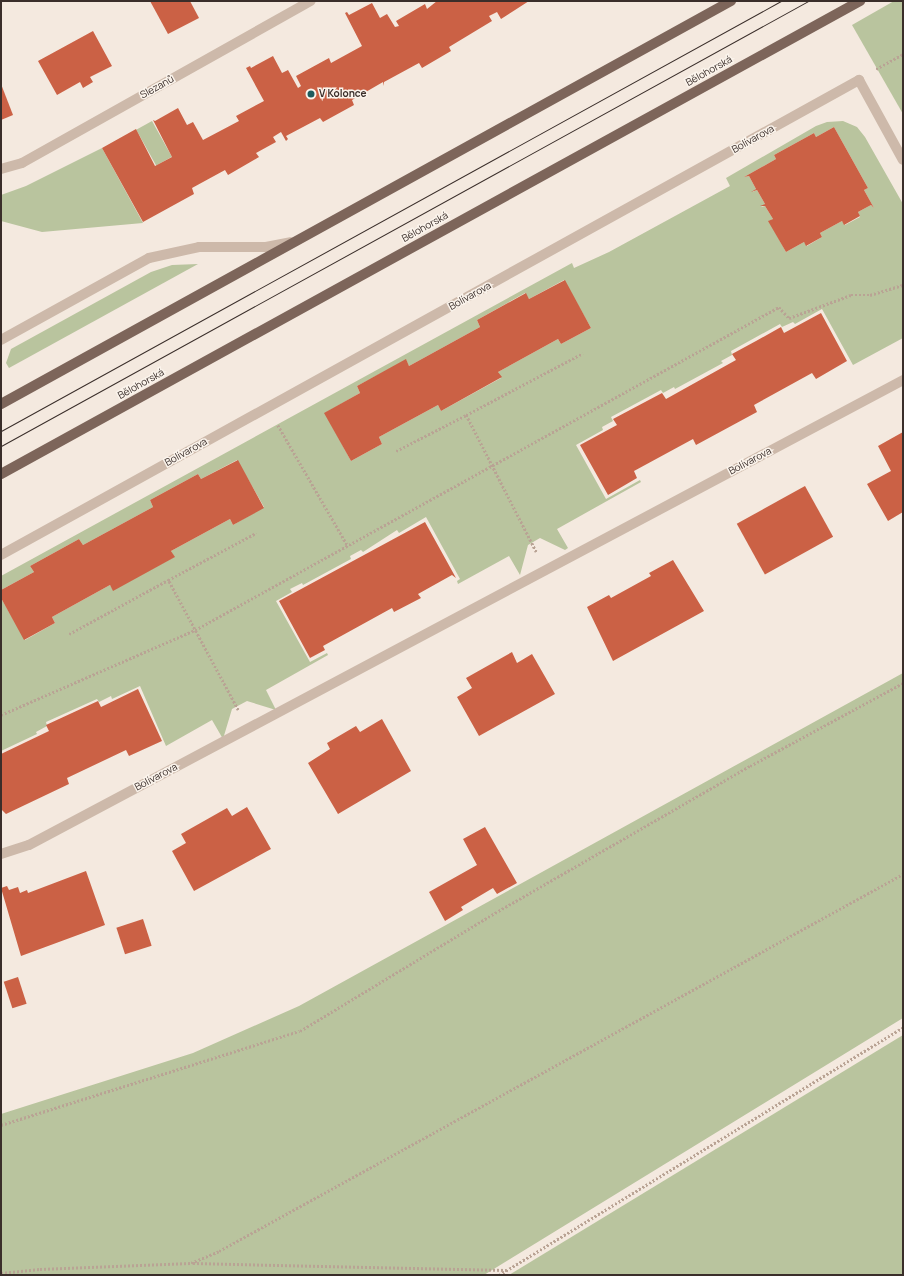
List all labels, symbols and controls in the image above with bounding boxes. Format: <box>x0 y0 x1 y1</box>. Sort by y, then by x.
street label: Bělohorská <box>684 53 734 89</box>
street label: Slezanů <box>138 73 176 101</box>
place label: V Kolonce <box>319 88 366 100</box>
marker: V Kolonce <box>306 89 316 99</box>
street label: Bolívarova <box>730 122 776 156</box>
street label: Bělohorská <box>400 209 450 245</box>
street label: Bolívarova <box>447 279 493 313</box>
street label: Bělohorská <box>116 366 166 402</box>
street label: Bolívarova <box>163 435 209 469</box>
street label: Bolívarova <box>727 445 773 477</box>
street label: Bolívarova <box>133 761 179 793</box>

